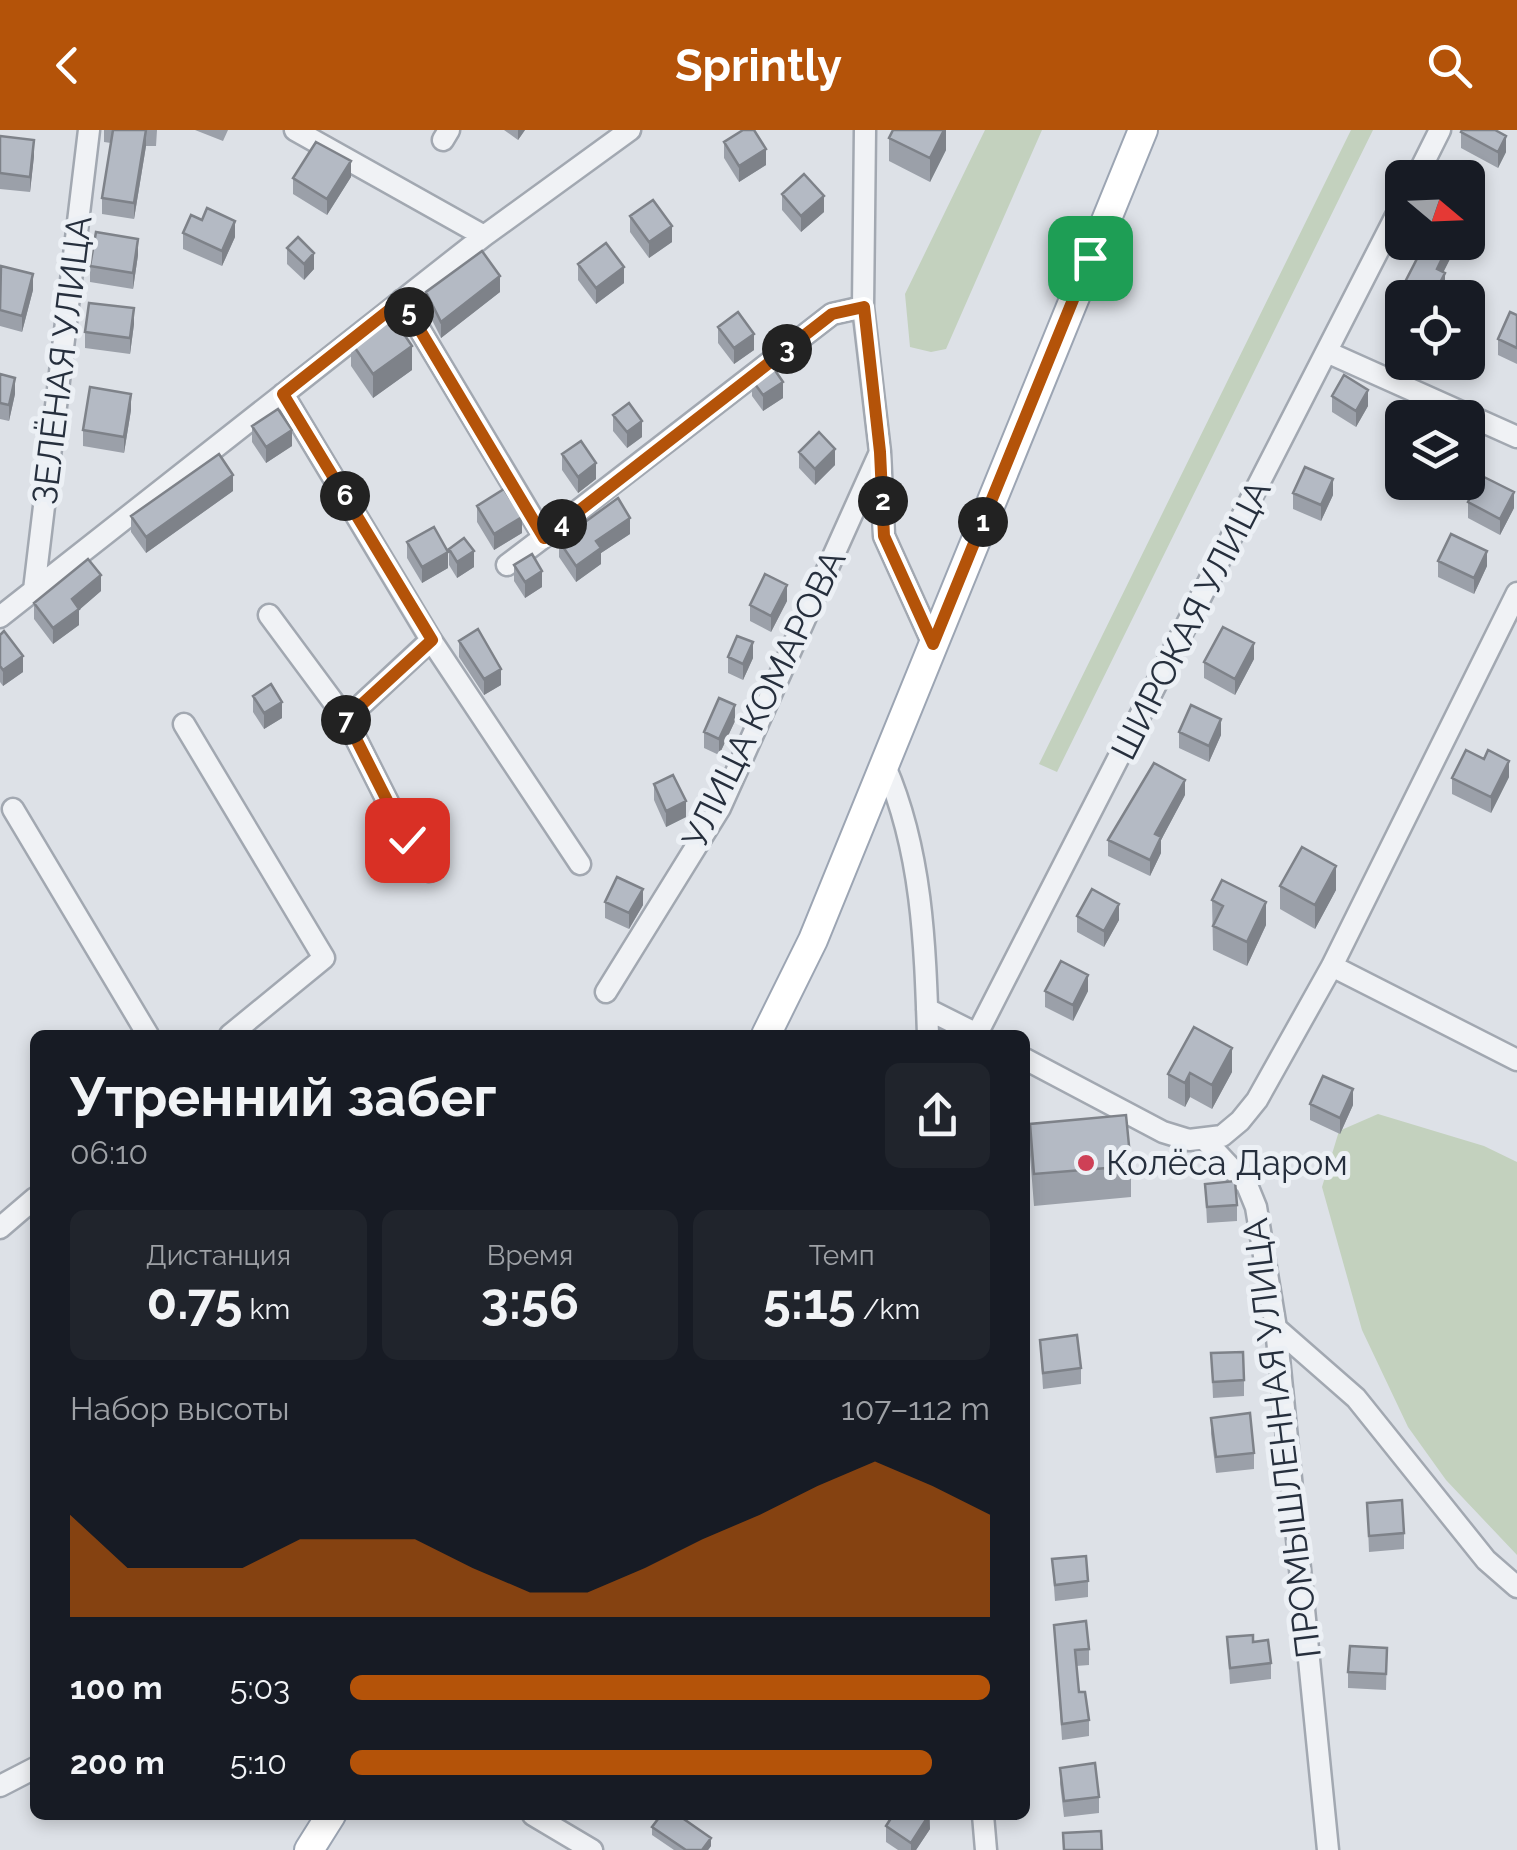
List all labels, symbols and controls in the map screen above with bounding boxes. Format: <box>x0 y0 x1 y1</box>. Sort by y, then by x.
icon: back <box>40 38 95 93</box>
icon: search <box>1422 38 1477 93</box>
text: Sprintly <box>675 39 842 92</box>
north arrow <box>1385 160 1485 260</box>
map controls <box>1385 160 1485 500</box>
street label: ЗЕЛЁНАЯ УЛИЦА <box>23 213 100 507</box>
pin <box>1048 216 1133 301</box>
icon: arrive <box>1063 231 1118 286</box>
button: locate <box>1385 280 1485 380</box>
pin: 5 <box>384 287 434 337</box>
text: 5 <box>401 295 417 328</box>
pin: 3 <box>762 324 812 374</box>
text: 3 <box>779 332 795 365</box>
button: layers <box>1385 400 1485 500</box>
pin: 6 <box>320 471 370 521</box>
street label: ШИРОКАЯ УЛИЦА <box>1102 473 1279 766</box>
pin: 2 <box>858 476 908 526</box>
text: 6 <box>337 479 354 512</box>
text: 2 <box>875 484 891 517</box>
pin: 1 <box>958 497 1008 547</box>
pin: 4 <box>537 499 587 549</box>
text: 1 <box>976 505 990 538</box>
text: 4 <box>554 507 570 540</box>
street label: УЛИЦА КОМАРОВА <box>674 543 854 855</box>
pin: 7 <box>321 695 371 745</box>
text: 7 <box>338 703 354 736</box>
pin <box>365 798 450 883</box>
icon: check <box>380 813 435 868</box>
button: share <box>885 1063 990 1168</box>
text: Утренний забег <box>70 1064 497 1129</box>
text: 06:10 <box>70 1134 148 1171</box>
place label: Колёса Даром <box>1106 1142 1348 1183</box>
marker: Колёса Даром <box>1075 1152 1097 1174</box>
street label: ПРОМЫШЛЕННАЯ УЛИЦА <box>1234 1215 1329 1660</box>
text: Дистанция <box>146 1239 291 1272</box>
text: Время <box>487 1239 573 1272</box>
text: Темп <box>809 1239 875 1272</box>
text: 0.75 <box>146 1272 242 1331</box>
text: 3:56 <box>481 1272 579 1331</box>
text: 5:15 <box>763 1272 856 1331</box>
text: km <box>242 1293 290 1326</box>
text: /km <box>856 1293 920 1326</box>
text: Набор высоты <box>70 1390 290 1427</box>
text: 107–112 m <box>841 1390 990 1427</box>
text: 100 m <box>70 1669 163 1706</box>
text: 5:03 <box>230 1669 290 1706</box>
text: 200 m <box>70 1744 165 1781</box>
text: 5:10 <box>230 1744 287 1781</box>

